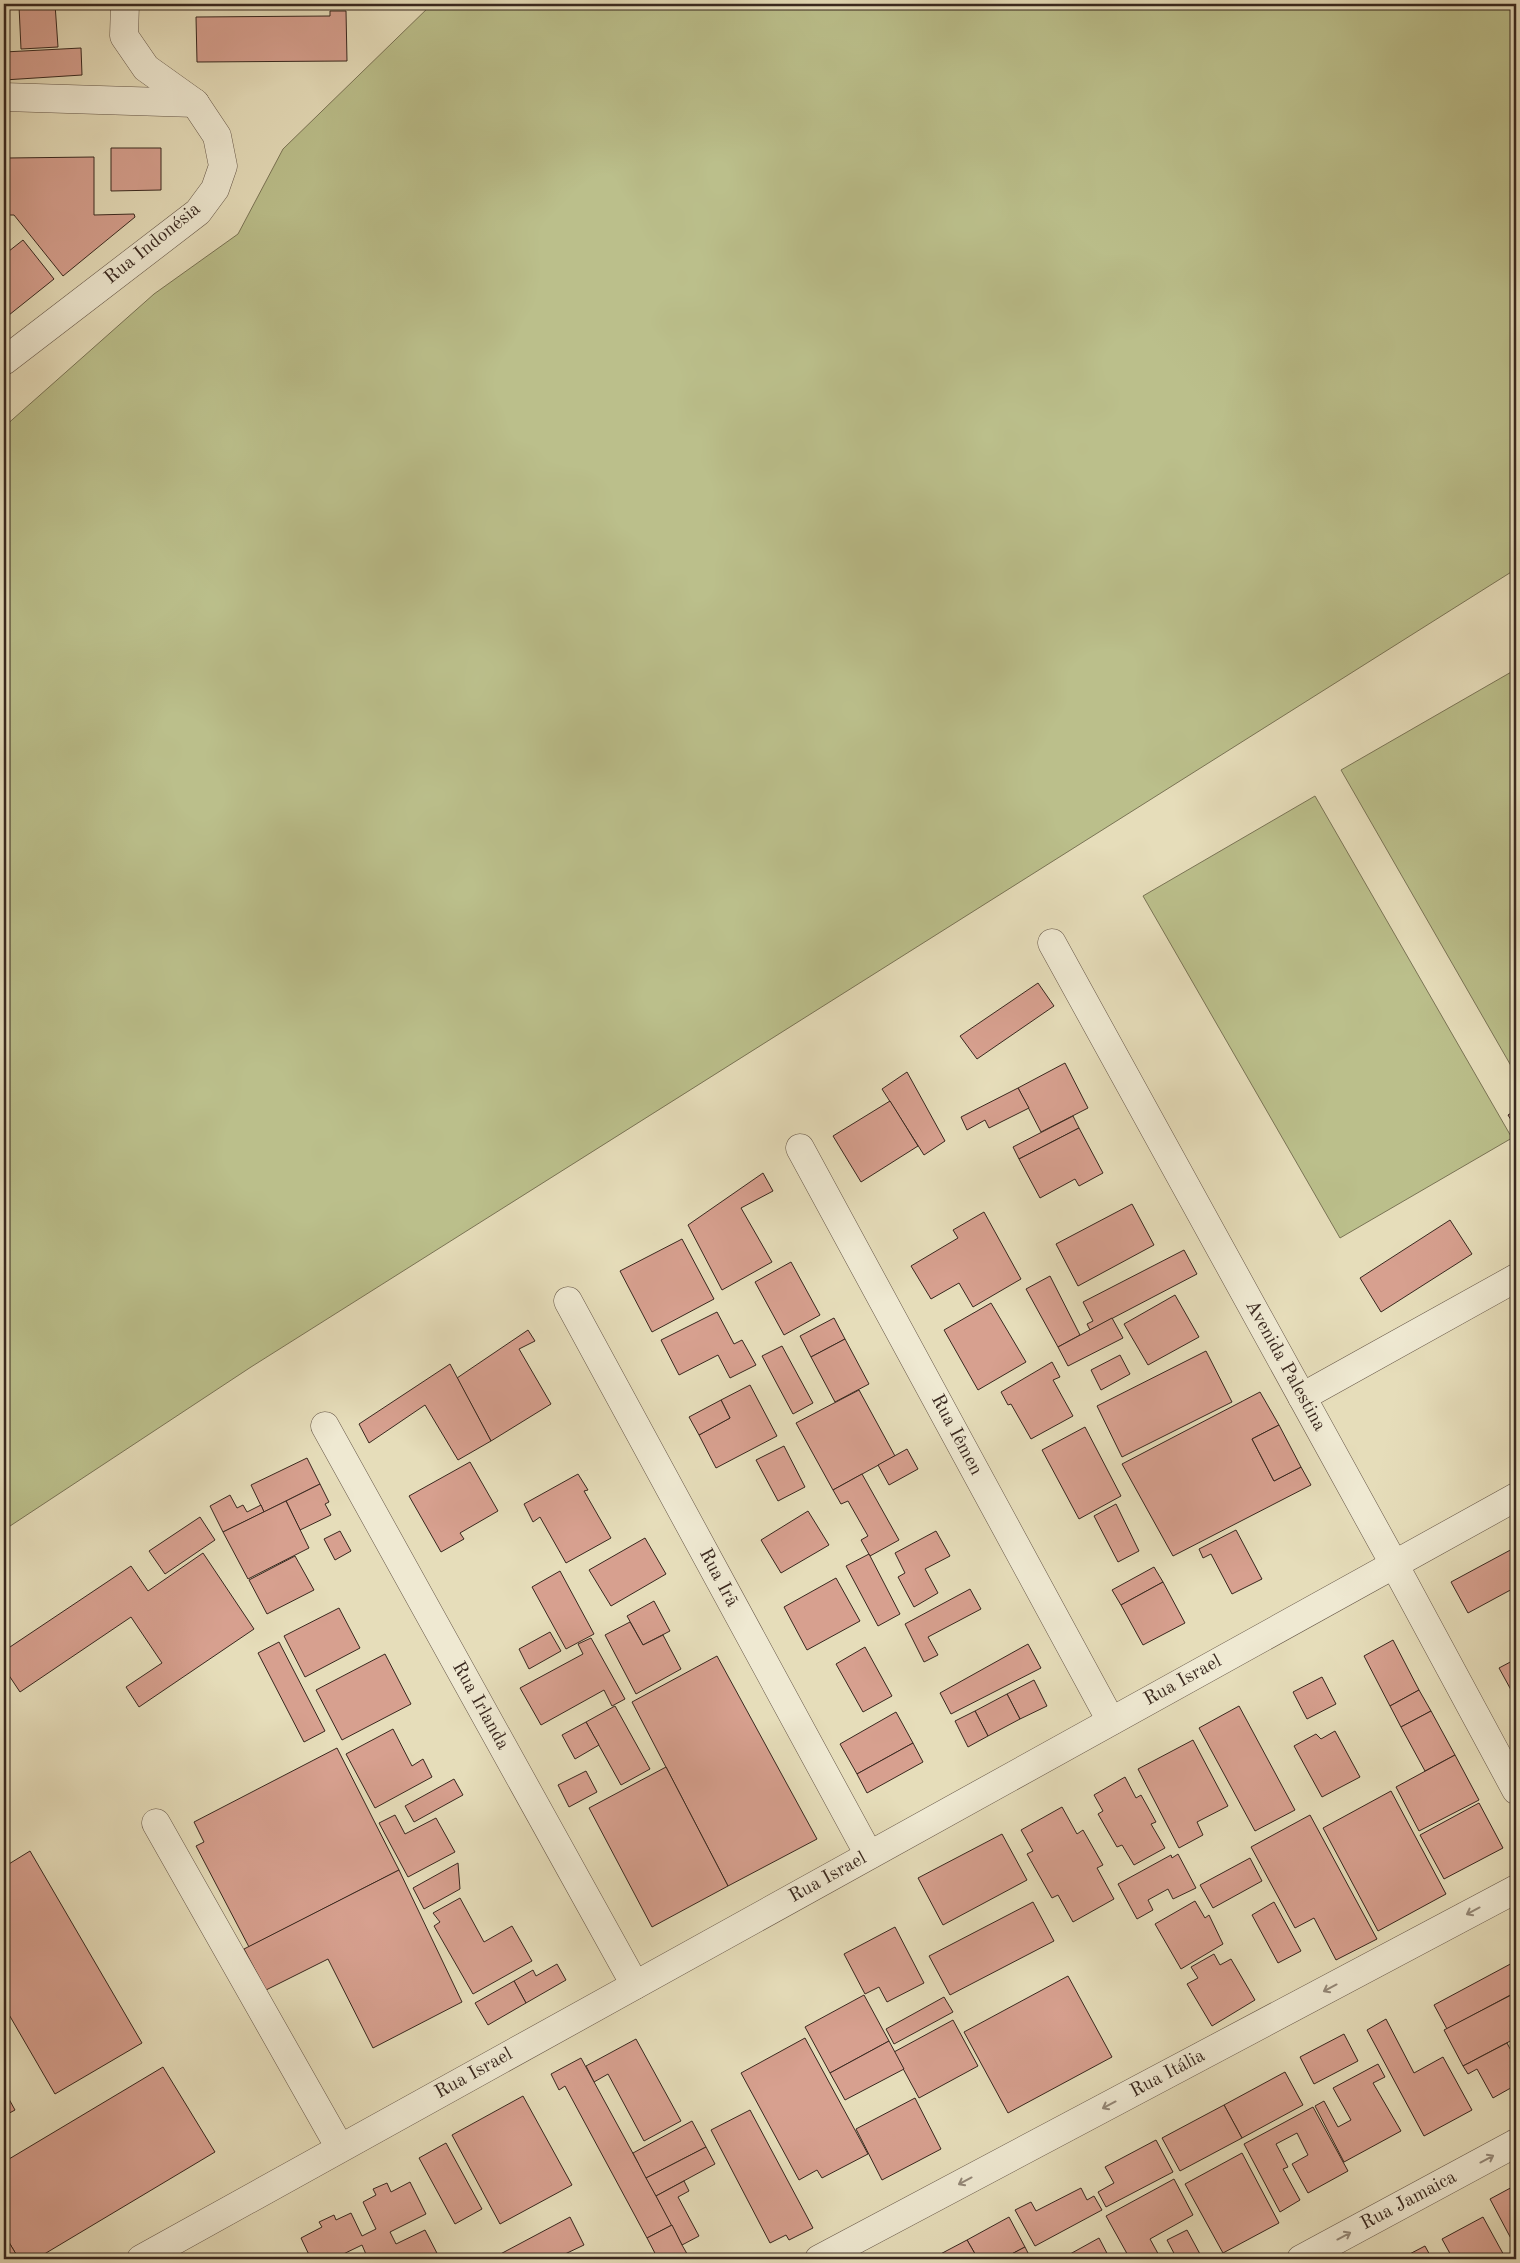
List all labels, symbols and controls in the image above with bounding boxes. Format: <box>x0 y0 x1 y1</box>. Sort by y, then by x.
street label: Rua Indonésia <box>101 199 205 288</box>
street label: Avenida Palestina <box>1241 1297 1329 1435</box>
street label: Rua Iêmen <box>927 1391 985 1479</box>
street label: Rua Irã <box>695 1546 741 1611</box>
street label: Rua Israel <box>1141 1652 1225 1710</box>
street label: Rua Irlanda <box>448 1659 512 1754</box>
street label: Rua Israel <box>786 1849 870 1907</box>
one-way arrow <box>1466 1907 1481 1916</box>
one-way arrow <box>1322 1983 1337 1993</box>
street label: Rua Israel <box>432 2045 516 2103</box>
street label: Rua Itália <box>1128 2046 1209 2102</box>
one-way arrow <box>1102 2101 1117 2110</box>
one-way arrow <box>1479 2154 1494 2163</box>
street label: Rua Jamaica <box>1358 2168 1461 2234</box>
one-way arrow <box>958 2176 973 2186</box>
one-way arrow <box>1336 2231 1351 2240</box>

